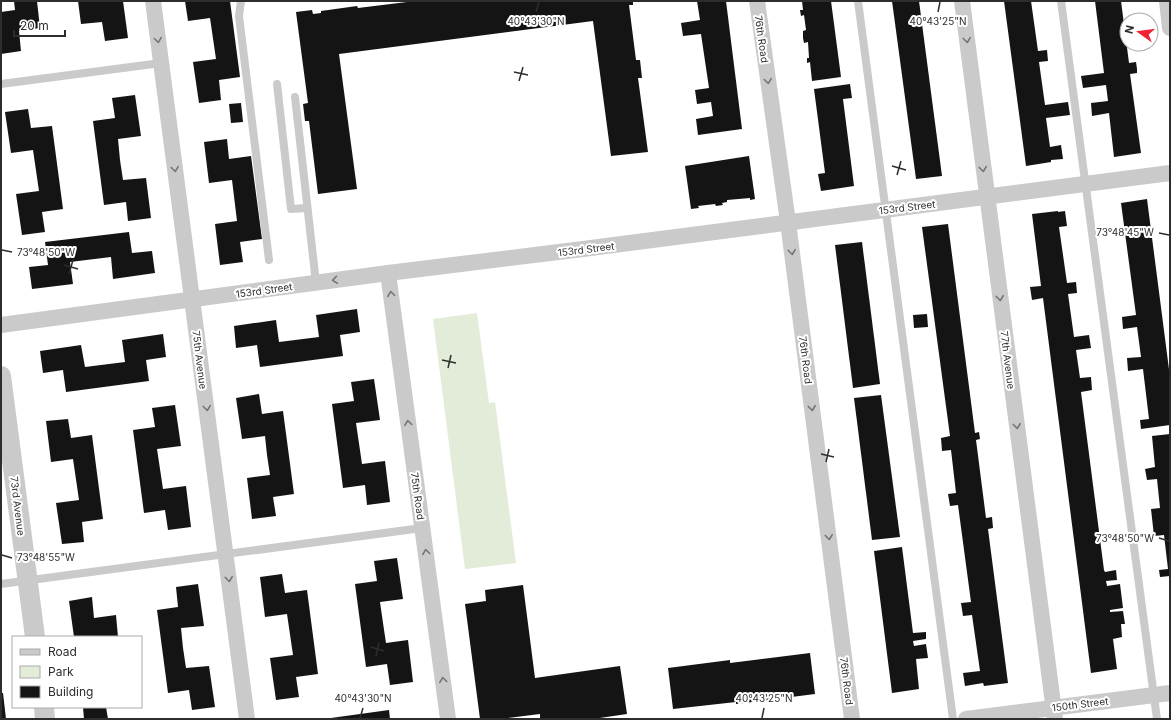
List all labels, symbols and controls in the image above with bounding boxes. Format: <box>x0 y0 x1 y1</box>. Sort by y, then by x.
scale bar <box>14 12 65 38</box>
north arrow <box>1119 12 1159 52</box>
street label: 76th Road <box>753 14 771 64</box>
text: 40°43'30"N <box>507 15 565 27</box>
text: 40°43'25"N <box>910 15 966 27</box>
text: 20 m <box>20 18 49 33</box>
text: N <box>1121 24 1137 35</box>
one-way arrow <box>153 37 162 43</box>
one-way arrow <box>962 37 971 43</box>
one-way arrow <box>763 78 772 84</box>
one-way arrow <box>170 165 179 172</box>
one-way arrow <box>978 166 987 172</box>
street label: 153rd Street <box>878 197 937 216</box>
text: 73°48'45"W <box>1096 226 1154 238</box>
street label: 153rd Street <box>557 239 616 258</box>
text: 73°48'50"W <box>17 246 75 258</box>
one-way arrow <box>787 249 796 255</box>
one-way arrow <box>332 275 338 284</box>
street label: 153rd Street <box>235 280 294 300</box>
one-way arrow <box>387 291 396 297</box>
one-way arrow <box>995 295 1004 301</box>
street label: 75th Avenue <box>190 330 210 390</box>
street label: 77th Avenue <box>998 330 1018 390</box>
street label: 76th Road <box>797 336 815 384</box>
one-way arrow <box>202 405 211 412</box>
one-way arrow <box>807 405 816 411</box>
one-way arrow <box>404 420 413 426</box>
one-way arrow <box>1012 423 1021 430</box>
street label: 75th Road <box>409 472 427 520</box>
street label: 73rd Avenue <box>8 476 28 536</box>
text: 73°48'50"W <box>1096 532 1154 544</box>
one-way arrow <box>824 534 833 540</box>
one-way arrow <box>422 548 431 555</box>
text: 73°48'55"W <box>17 551 75 563</box>
one-way arrow <box>224 576 233 582</box>
legend <box>12 636 142 708</box>
text: Road <box>48 644 77 659</box>
street label: 76th Road <box>838 657 856 705</box>
text: Park <box>48 664 74 679</box>
one-way arrow <box>439 677 448 683</box>
text: Building <box>48 684 93 699</box>
text: 40°43'30"N <box>334 692 392 704</box>
text: 40°43'25"N <box>736 692 792 704</box>
street label: 150th Street <box>1051 694 1110 713</box>

